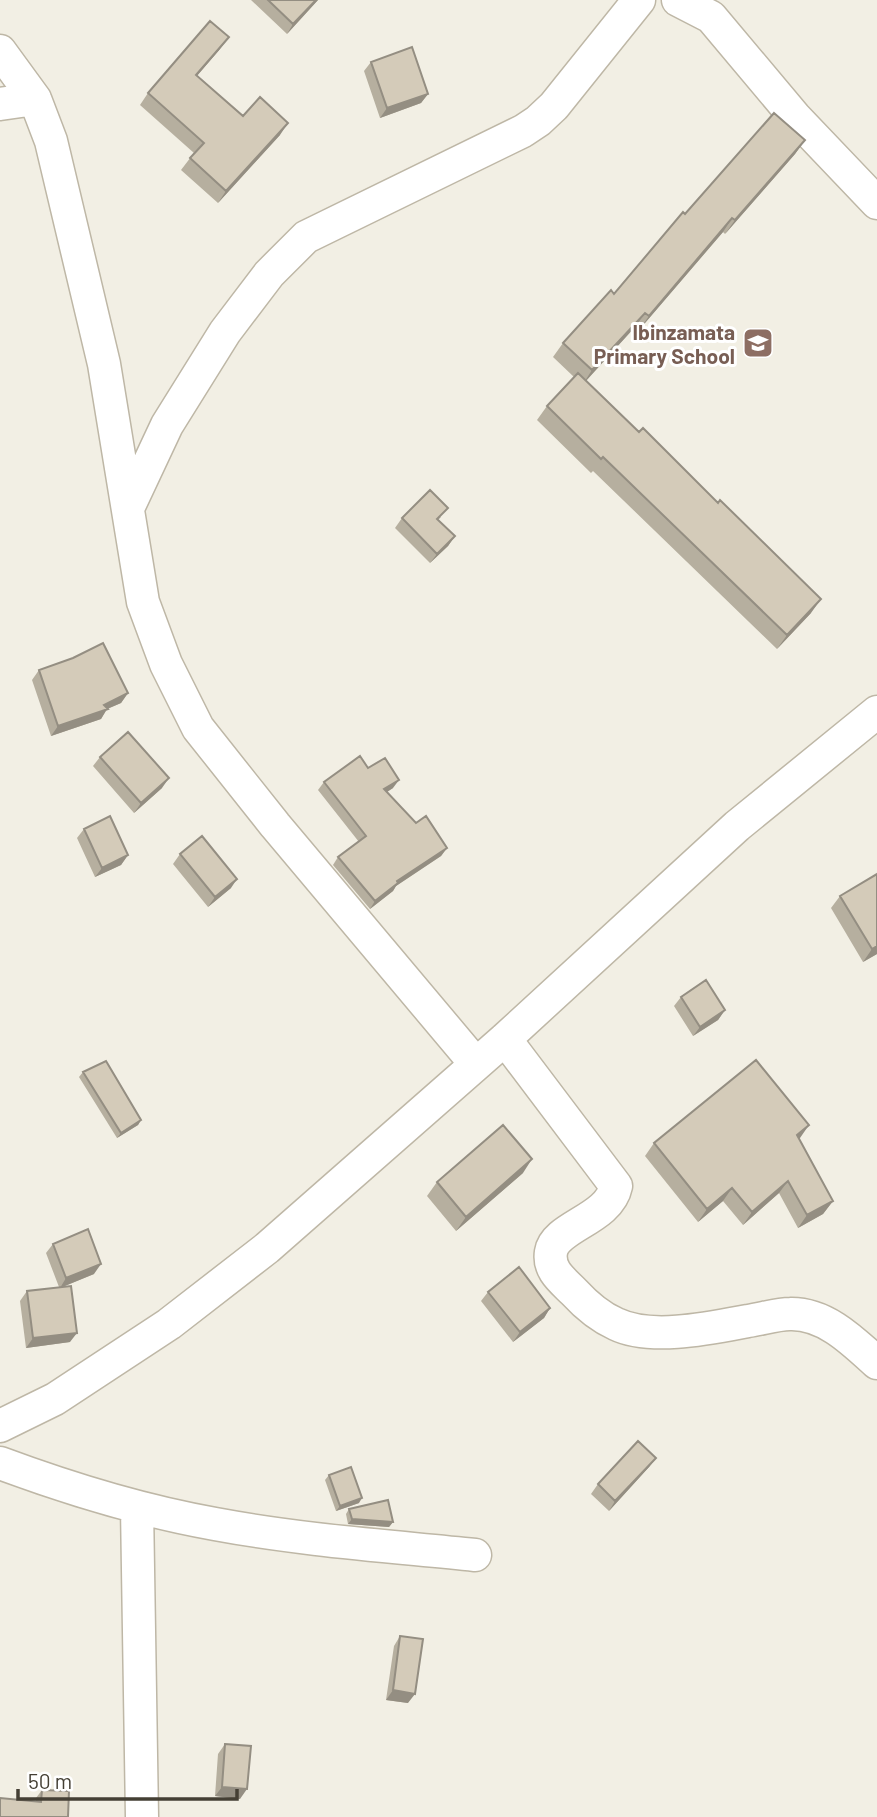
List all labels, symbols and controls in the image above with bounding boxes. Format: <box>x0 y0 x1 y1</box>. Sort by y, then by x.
place label: Ibinzamata Primary School <box>594 319 735 368</box>
school or university icon: Ibinzamata Primary School <box>741 326 775 360</box>
scale bar <box>18 1758 236 1802</box>
text: 50 m <box>28 1768 72 1793</box>

